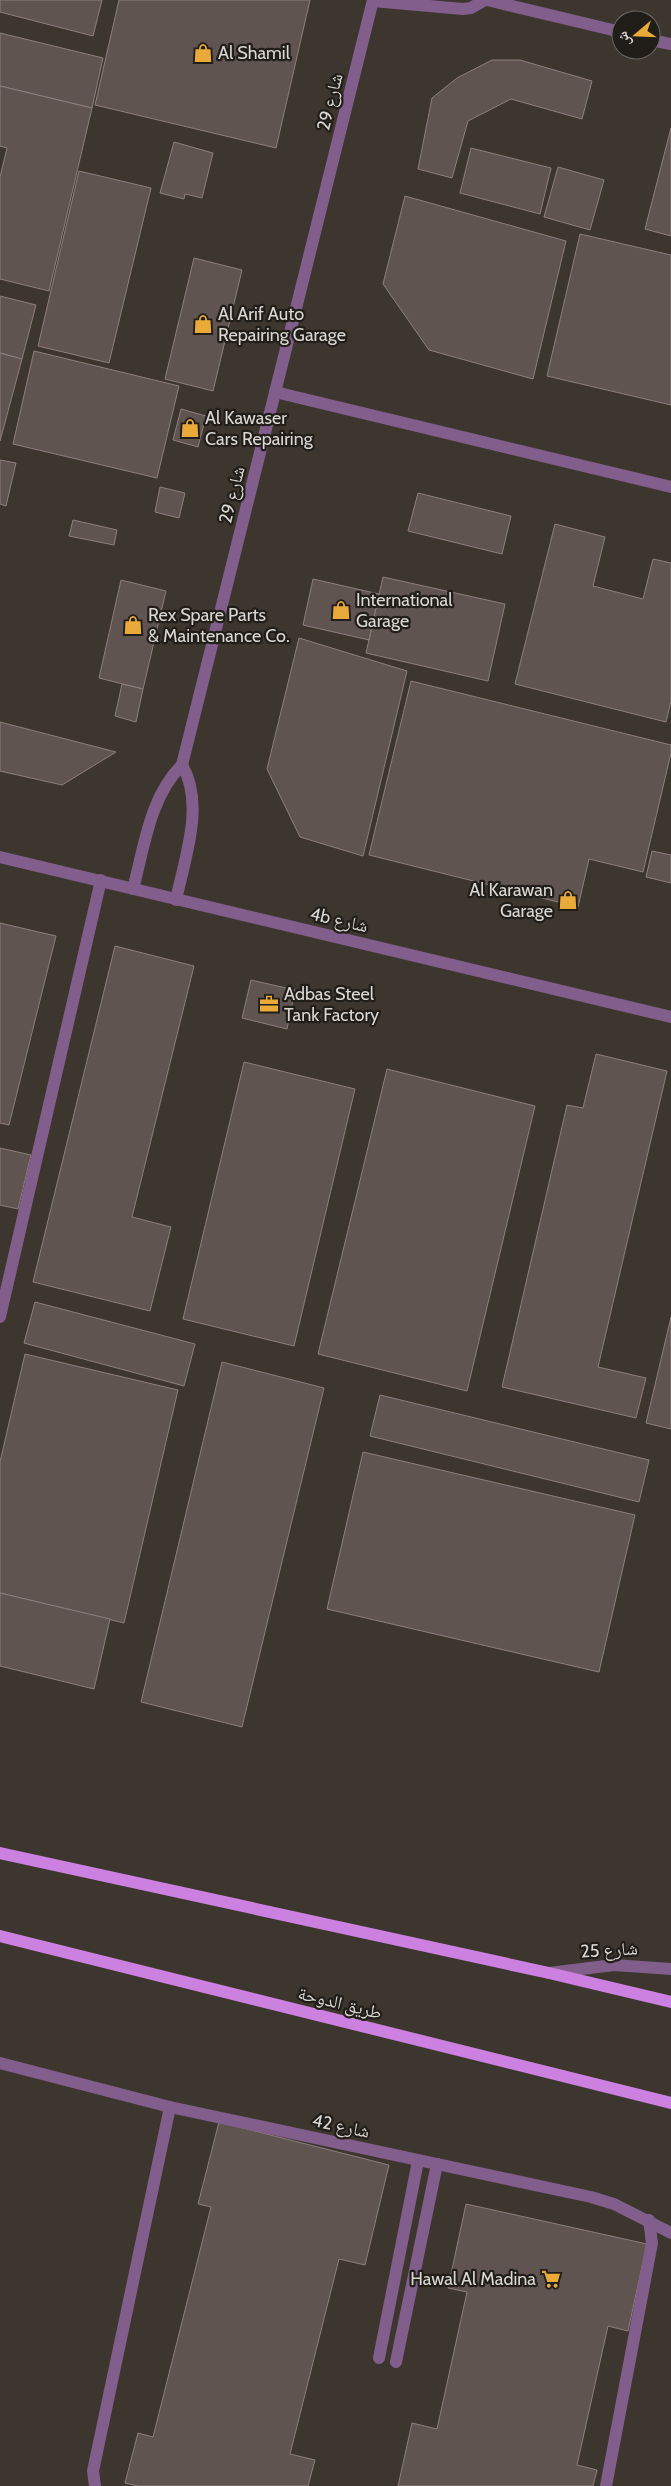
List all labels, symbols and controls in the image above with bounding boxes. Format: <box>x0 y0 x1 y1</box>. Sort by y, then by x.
north arrow <box>611 10 661 60</box>
text: ش <box>613 29 635 49</box>
shop icon: Al Shamil <box>192 42 214 64</box>
place label: Al Shamil <box>218 42 291 64</box>
street label: شارع 29 <box>312 71 348 133</box>
place label: Al Arif Auto Repairing Garage <box>218 303 346 346</box>
shop icon: Al Arif Auto Repairing Garage <box>192 313 214 335</box>
place label: Al Kawaser Cars Repairing <box>205 407 314 450</box>
shop icon: Al Kawaser Cars Repairing <box>179 417 201 439</box>
street label: شارع 29 <box>214 464 250 526</box>
place label: International Garage <box>356 589 453 632</box>
shop icon: International Garage <box>330 599 352 621</box>
place label: Rex Spare Parts & Maintenance Co. <box>148 604 290 647</box>
shop icon: Rex Spare Parts & Maintenance Co. <box>122 614 144 636</box>
place label: Al Karawan Garage <box>469 879 553 922</box>
shop icon: Al Karawan Garage <box>557 889 579 911</box>
street label: 4b شارع <box>308 903 370 937</box>
place label: Adbas Steel Tank Factory <box>284 983 379 1026</box>
office icon: Adbas Steel Tank Factory <box>258 993 280 1015</box>
street label: شارع 25 <box>580 1938 638 1962</box>
street label: طريق الدوحة <box>296 1982 384 2024</box>
street label: شارع 42 <box>310 2109 372 2143</box>
place label: Hawal Al Madina <box>410 2268 536 2290</box>
supermarket icon: Hawal Al Madina <box>540 2268 562 2290</box>

